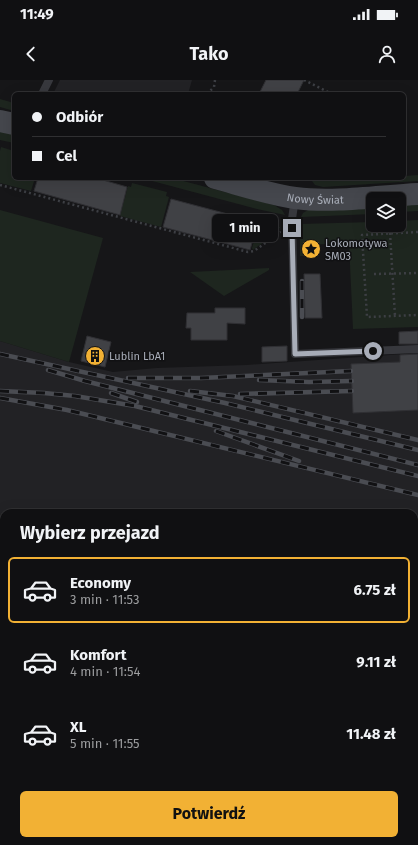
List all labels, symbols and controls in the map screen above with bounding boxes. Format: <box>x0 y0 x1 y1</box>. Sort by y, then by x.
text: 11:49 <box>20 5 54 23</box>
icon: back <box>20 43 42 65</box>
text: Tako <box>190 43 228 65</box>
icon: person <box>376 43 398 65</box>
text: Odbiór <box>56 108 103 126</box>
text: Cel <box>56 147 77 165</box>
street label: Nowy Świat <box>286 191 344 207</box>
map controls <box>366 192 406 232</box>
button: layers <box>366 192 406 232</box>
callout: 1 min <box>212 214 278 242</box>
route end <box>283 219 301 237</box>
text: 1 min <box>229 220 261 235</box>
place label: Lokomotywa SM03 <box>325 237 388 263</box>
place icon: Lokomotywa SM03 <box>300 238 322 260</box>
route start <box>364 342 382 360</box>
building icon: Lublin LbA1 <box>84 345 106 367</box>
place label: Lublin LbA1 <box>109 350 165 363</box>
text: Wybierz przejazd <box>20 522 160 544</box>
icon: car <box>22 572 58 608</box>
text: Economy <box>70 574 131 592</box>
text: 6.75 zł <box>353 581 396 599</box>
text: 3 min · 11:53 <box>70 592 140 607</box>
icon: car <box>22 644 58 680</box>
text: Komfort <box>70 646 126 664</box>
text: 9.11 zł <box>356 653 396 671</box>
text: 4 min · 11:54 <box>70 664 140 679</box>
icon: car <box>22 716 58 752</box>
text: XL <box>70 718 86 736</box>
text: 11.48 zł <box>346 725 396 743</box>
text: 5 min · 11:55 <box>70 736 140 751</box>
button: Potwierdź <box>20 791 398 837</box>

